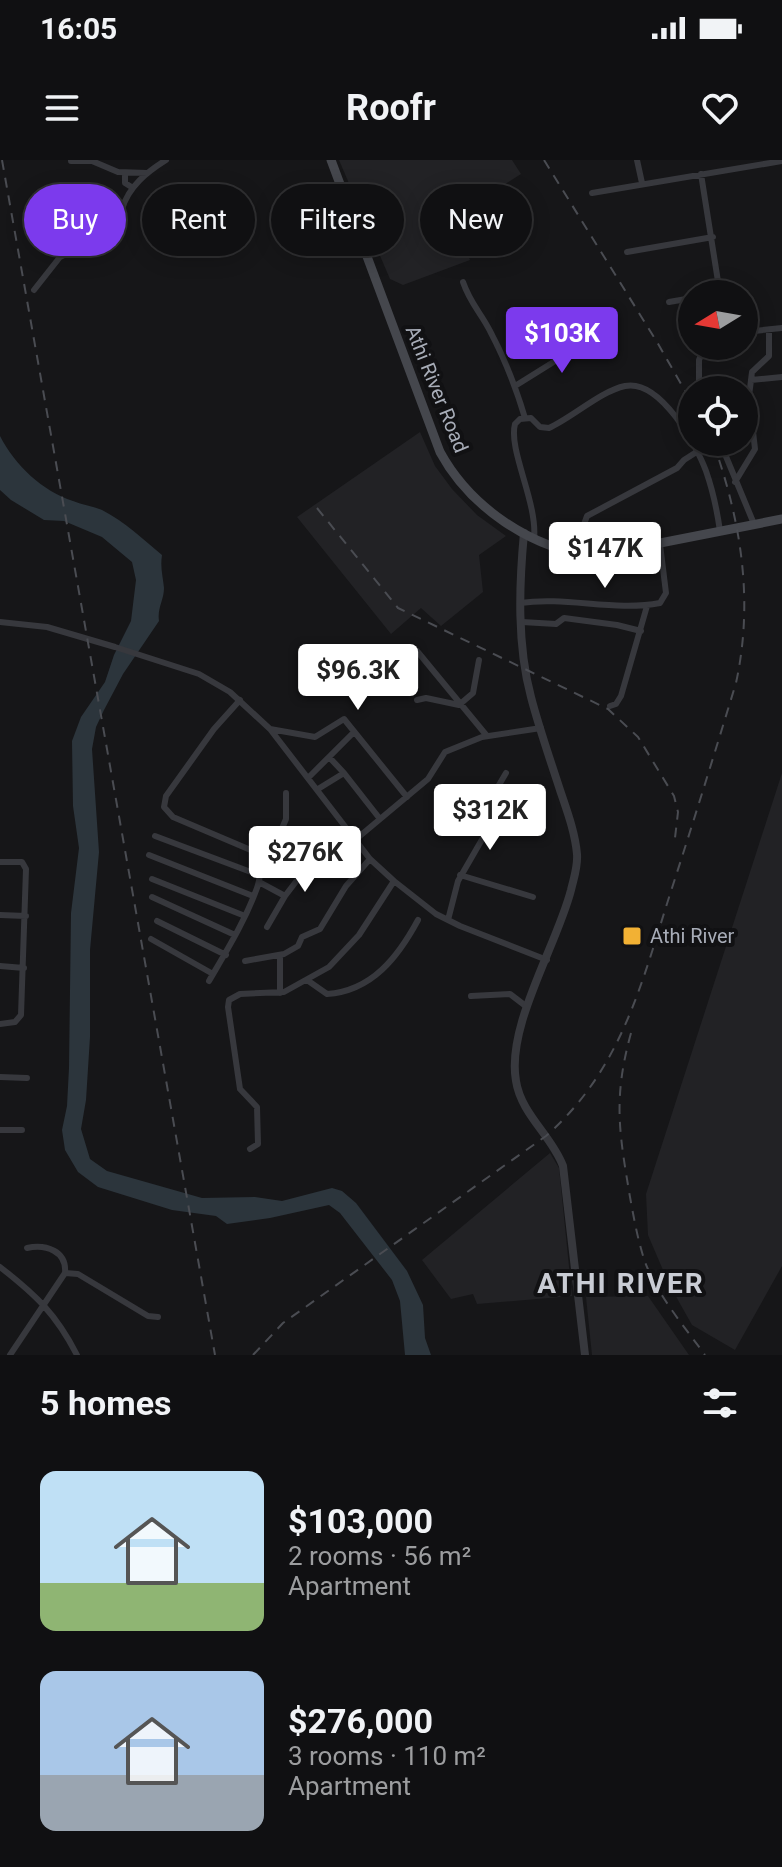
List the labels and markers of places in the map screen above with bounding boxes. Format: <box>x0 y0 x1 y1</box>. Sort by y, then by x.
pin: $103K <box>506 307 618 375</box>
pin: $147K <box>549 522 661 590</box>
pin: $96.3K <box>293 644 423 712</box>
pin: $312K <box>434 784 546 852</box>
pin: $276K <box>249 826 361 894</box>
place label: Athi River <box>650 924 735 948</box>
marker: Athi River <box>621 925 643 947</box>

